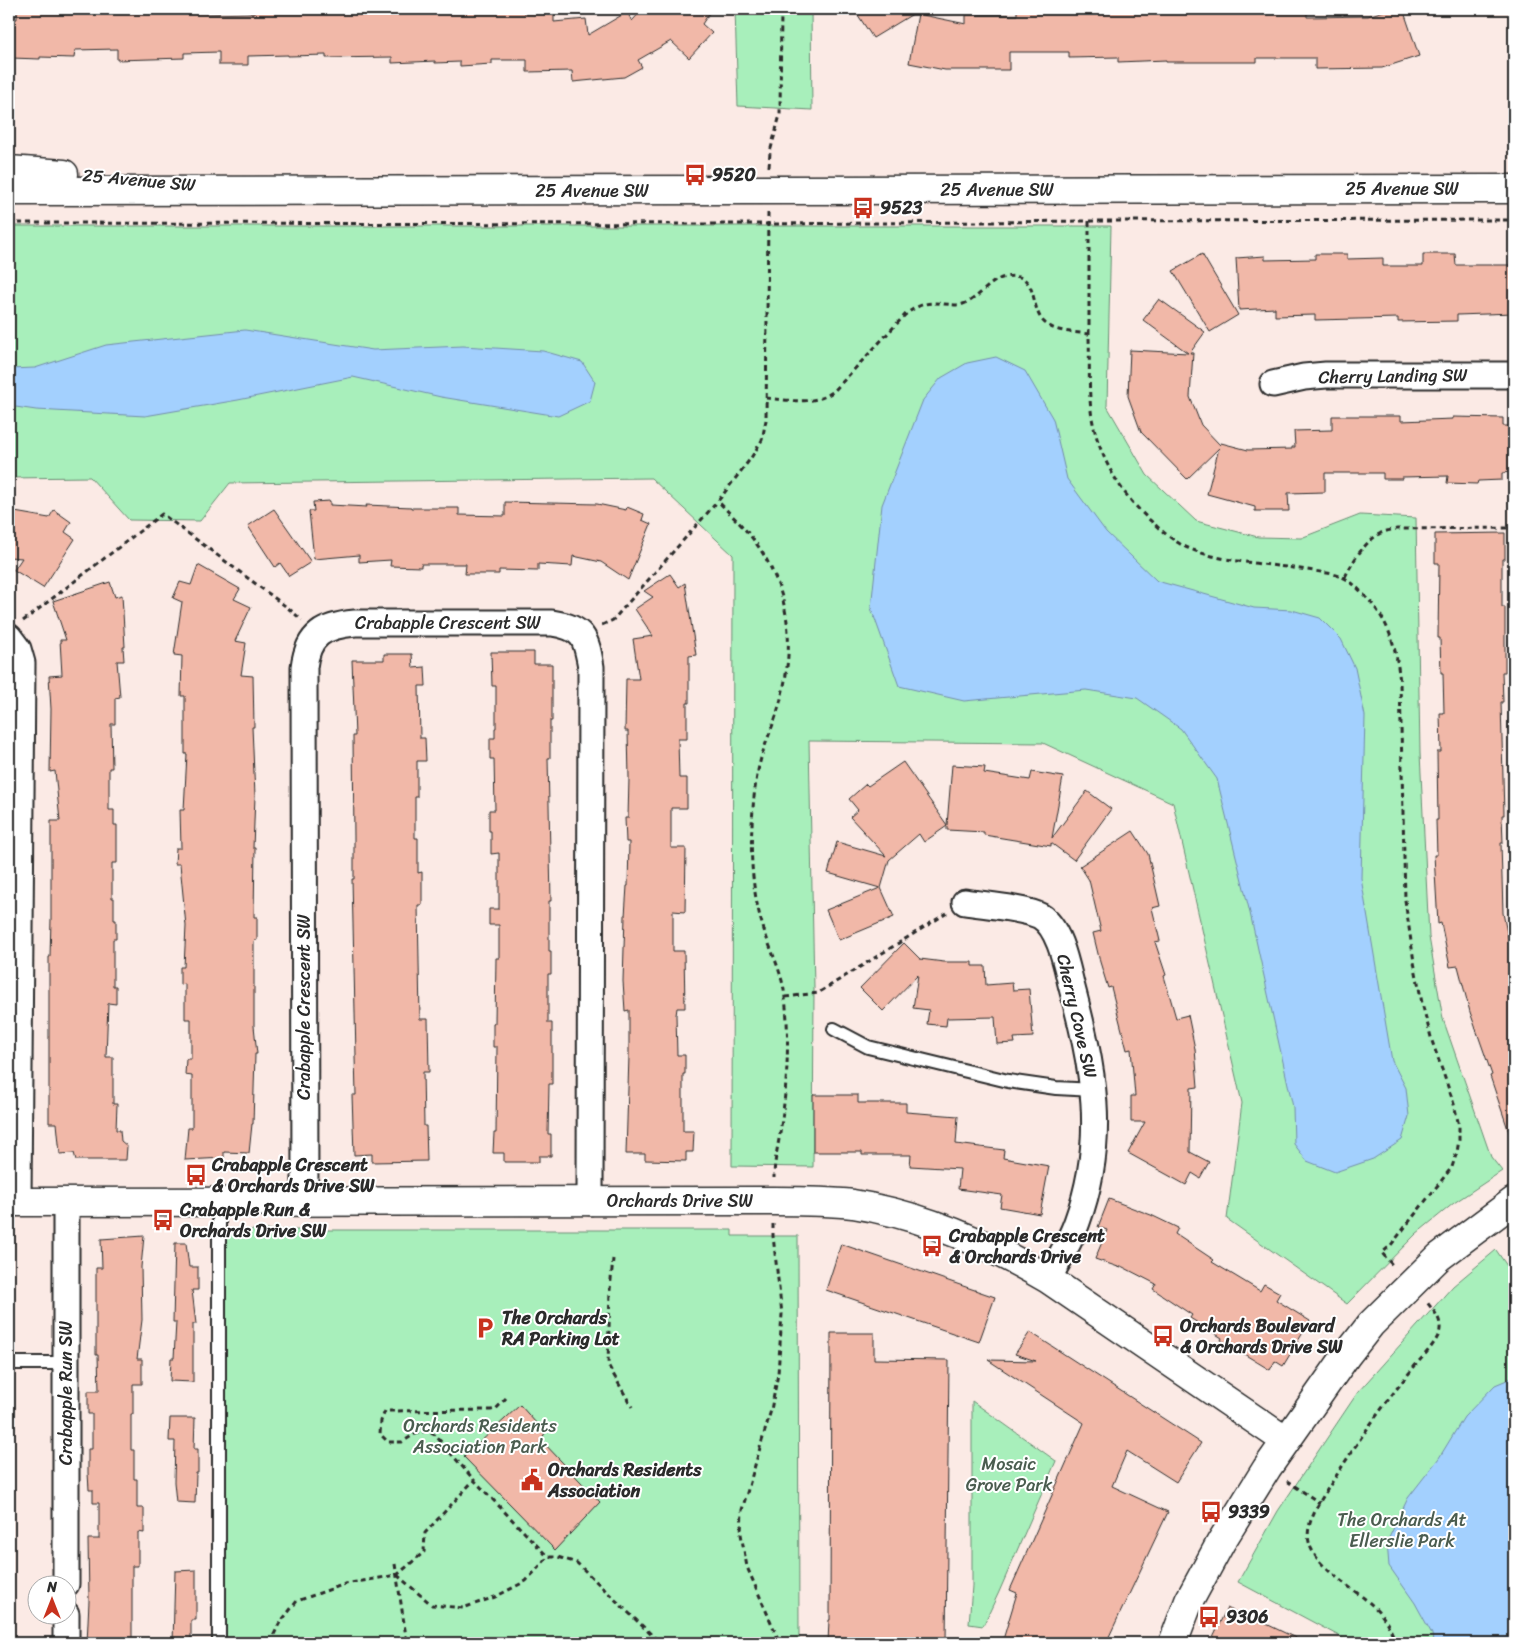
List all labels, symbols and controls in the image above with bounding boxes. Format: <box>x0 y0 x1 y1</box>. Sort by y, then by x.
street label: 25 Avenue SW <box>81 159 198 201</box>
place label: 9520 <box>712 159 756 191</box>
bus stop icon: 9520 <box>682 162 708 188</box>
street label: 25 Avenue SW <box>1345 173 1460 205</box>
street label: 25 Avenue SW <box>940 174 1055 206</box>
street label: 25 Avenue SW <box>535 175 650 207</box>
place label: 9523 <box>880 192 922 224</box>
bus stop icon: 9523 <box>850 195 876 221</box>
street label: Cherry Landing SW <box>1318 359 1469 393</box>
street label: Crabapple Crescent SW <box>355 607 542 639</box>
street label: Crabapple Crescent SW <box>288 913 320 1100</box>
street label: Cherry Cove SW <box>1047 951 1107 1082</box>
place label: Crabapple Crescent & Orchards Drive SW <box>211 1149 375 1202</box>
bus stop icon: Crabapple Crescent & Orchards Drive SW <box>183 1162 209 1188</box>
street label: Orchards Drive SW <box>607 1185 754 1217</box>
place label: Crabapple Run & Orchards Drive SW <box>179 1194 327 1247</box>
bus stop icon: Crabapple Run & Orchards Drive SW <box>150 1207 176 1233</box>
place label: Crabapple Crescent & Orchards Drive <box>948 1220 1105 1273</box>
bus stop icon: Crabapple Crescent & Orchards Drive <box>919 1233 945 1259</box>
place label: The Orchards RA Parking Lot <box>501 1302 620 1355</box>
place label: Orchards Boulevard & Orchards Drive SW <box>1180 1310 1343 1363</box>
parking icon: The Orchards RA Parking Lot <box>472 1315 498 1341</box>
street label: Crabapple Run SW <box>50 1320 82 1465</box>
bus stop icon: Orchards Boulevard & Orchards Drive SW <box>1150 1323 1176 1349</box>
park label: Orchards Residents Association Park <box>403 1410 557 1463</box>
park label: Mosaic Grove Park <box>966 1448 1053 1501</box>
place label: Orchards Residents Association <box>547 1454 702 1507</box>
public building icon: Orchards Residents Association <box>519 1467 545 1493</box>
place label: 9339 <box>1228 1496 1270 1528</box>
bus stop icon: 9339 <box>1198 1499 1224 1525</box>
park label: The Orchards At Ellerslie Park <box>1337 1504 1467 1557</box>
north arrow <box>28 1574 78 1624</box>
text: N <box>46 1575 57 1600</box>
place label: 9306 <box>1226 1601 1269 1633</box>
bus stop icon: 9306 <box>1196 1604 1222 1630</box>

